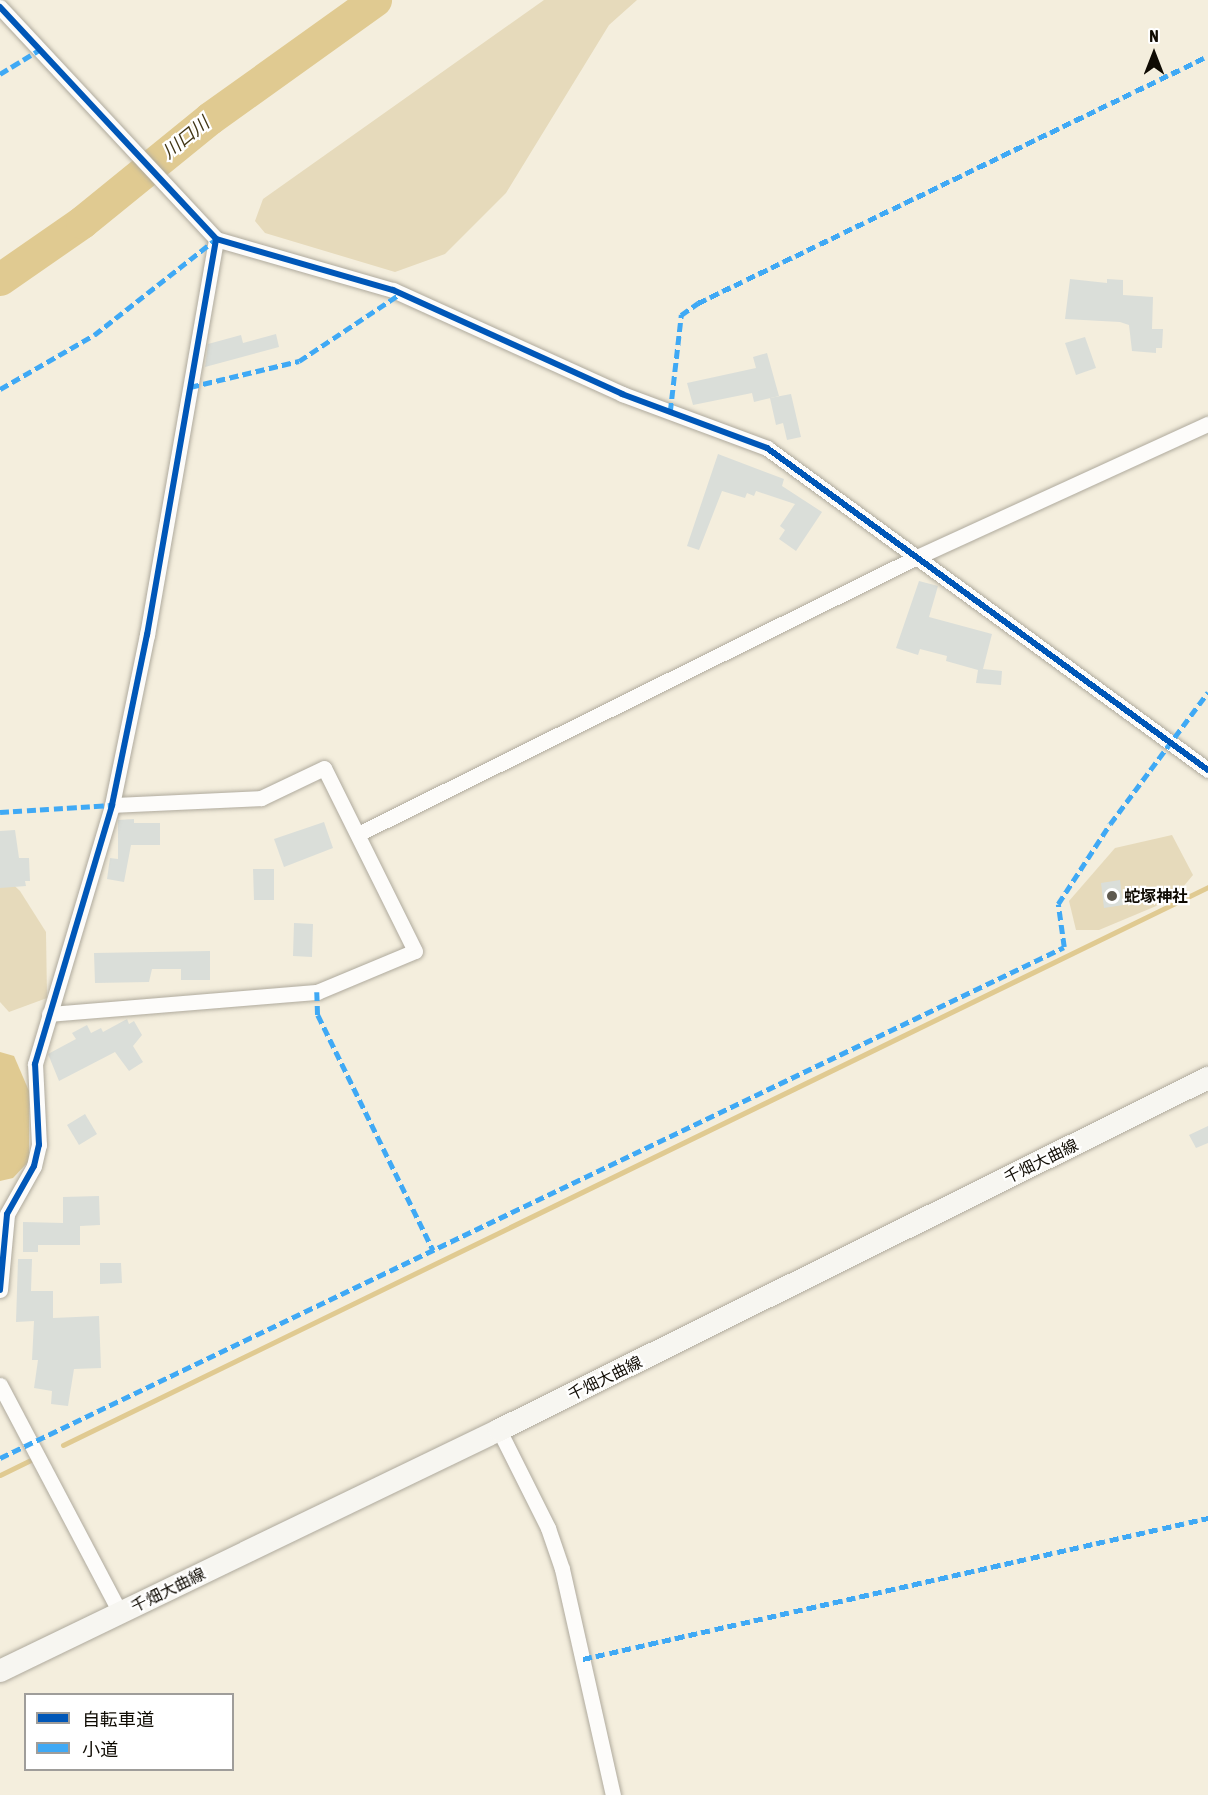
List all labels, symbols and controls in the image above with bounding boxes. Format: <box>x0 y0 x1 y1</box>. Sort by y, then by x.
north arrow <box>1124 24 1184 84</box>
text: N <box>1149 27 1159 45</box>
water label: 川口川 <box>158 113 214 163</box>
place label: 蛇塚神社 <box>1124 886 1188 906</box>
marker: 蛇塚神社 <box>1105 889 1119 903</box>
street label: 千畑大曲線 <box>1001 1135 1081 1187</box>
street label: 千畑大曲線 <box>565 1352 645 1404</box>
street label: 千畑大曲線 <box>128 1564 208 1616</box>
legend <box>24 1693 234 1771</box>
text: 自転車道 <box>82 1709 154 1730</box>
text: 小道 <box>82 1739 118 1760</box>

